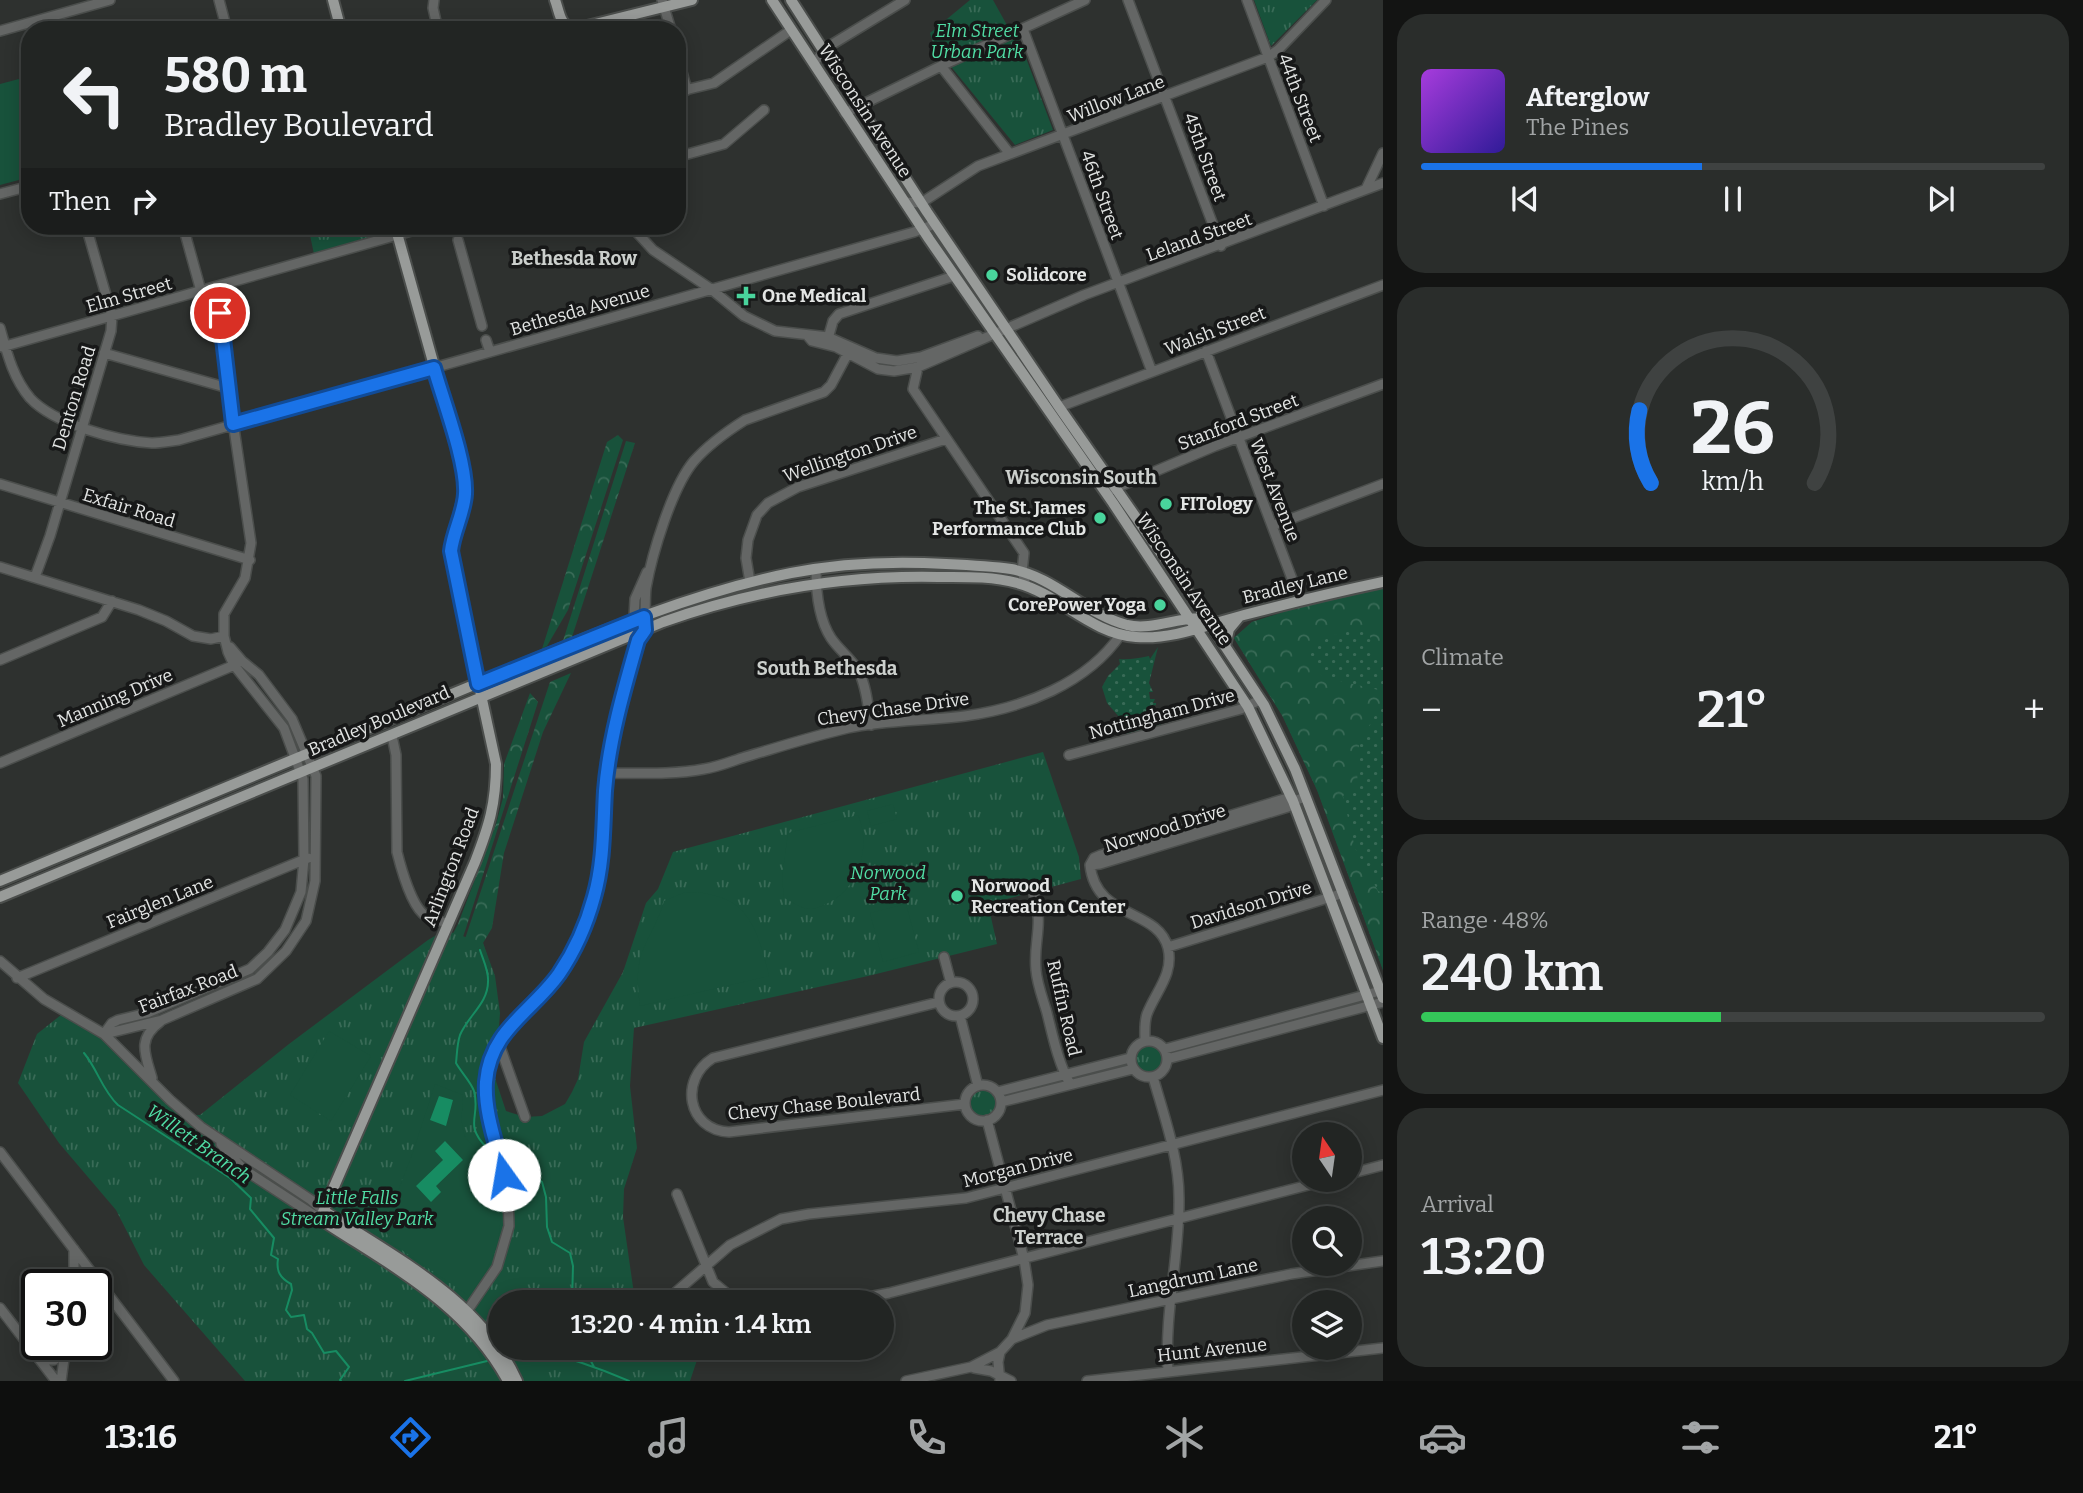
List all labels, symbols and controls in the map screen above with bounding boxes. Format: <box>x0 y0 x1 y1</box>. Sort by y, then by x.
park label: Elm Street Urban Park <box>930 20 1024 63</box>
street label: Wisconsin Avenue <box>814 40 916 182</box>
text: 580 m <box>164 46 307 105</box>
icon: left <box>49 49 140 140</box>
street label: 44th Street <box>1273 51 1327 146</box>
street label: Willow Lane <box>1064 70 1168 128</box>
text: Afterglow <box>1526 82 1649 113</box>
text: Bradley Boulevard <box>164 106 434 144</box>
street label: 45th Street <box>1179 110 1231 204</box>
text: The Pines <box>1526 113 1629 141</box>
street label: 46th Street <box>1076 148 1128 243</box>
icon: previous <box>1506 180 1544 218</box>
icon: pause <box>1714 180 1752 218</box>
icon: next <box>1922 180 1960 218</box>
icon: right <box>125 182 163 220</box>
text: Then <box>49 186 111 217</box>
street label: Leland Street <box>1143 208 1255 266</box>
district label: Bethesda Row <box>511 247 637 270</box>
place label: Solidcore <box>1006 264 1087 286</box>
marker: Solidcore <box>984 267 1000 283</box>
street label: Elm Street <box>84 272 175 318</box>
street label: Bethesda Avenue <box>508 280 652 340</box>
pin <box>190 283 250 343</box>
place label: One Medical <box>762 285 867 307</box>
marker: One Medical <box>736 286 756 306</box>
icon: arrive <box>201 294 239 332</box>
street label: Walsh Street <box>1161 302 1269 360</box>
street label: Denton Road <box>48 343 100 453</box>
text: 26 <box>1691 386 1775 473</box>
street label: Stanford Street <box>1175 389 1302 455</box>
street label: Wellington Drive <box>780 421 920 487</box>
street label: West Avenue <box>1245 435 1305 545</box>
district label: Wisconsin South <box>1005 466 1157 489</box>
text: km/h <box>1702 467 1764 497</box>
street label: Exfair Road <box>80 484 178 533</box>
place label: FITology <box>1180 493 1254 515</box>
marker: FITology <box>1158 496 1174 512</box>
place label: The St. James Performance Club <box>932 497 1086 540</box>
street label: Wisconsin Avenue <box>1132 509 1236 649</box>
marker: The St. James Performance Club <box>1092 510 1108 526</box>
street label: Bradley Lane <box>1240 561 1350 609</box>
place label: CorePower Yoga <box>1008 594 1146 616</box>
marker: CorePower Yoga <box>1152 597 1168 613</box>
text: Climate <box>1421 643 1504 671</box>
district label: South Bethesda <box>757 657 898 680</box>
street label: Manning Drive <box>54 664 176 732</box>
text: 21° <box>1697 678 1768 741</box>
street label: Bradley Boulevard <box>305 681 453 761</box>
street label: Nottingham Drive <box>1087 684 1237 744</box>
street label: Chevy Chase Drive <box>816 687 970 731</box>
text: − <box>1421 687 1442 733</box>
text: + <box>2023 687 2045 733</box>
street label: Norwood Drive <box>1102 799 1228 857</box>
street label: Arlington Road <box>418 804 484 930</box>
park label: Norwood Park <box>850 862 926 905</box>
street label: Fairglen Lane <box>103 871 217 933</box>
place label: Norwood Recreation Center <box>971 875 1126 918</box>
street label: Davidson Drive <box>1188 876 1314 934</box>
marker: Norwood Recreation Center <box>949 888 965 904</box>
text: Range · 48% <box>1421 906 1549 934</box>
text: 240 km <box>1421 941 1603 1004</box>
street label: Ruffin Road <box>1042 958 1086 1059</box>
street label: Fairfax Road <box>135 960 241 1018</box>
street label: Chevy Chase Boulevard <box>727 1083 922 1125</box>
water label: Willett Branch <box>142 1100 256 1188</box>
north arrow <box>1292 1122 1362 1192</box>
map controls <box>1292 1122 1362 1360</box>
position arrow <box>467 1138 541 1212</box>
street label: Morgan Drive <box>961 1144 1075 1192</box>
park label: Little Falls Stream Valley Park <box>280 1187 434 1230</box>
text: Arrival <box>1421 1190 1494 1218</box>
district label: Chevy Chase Terrace <box>993 1204 1105 1249</box>
button: search <box>1292 1206 1362 1276</box>
text: 13:20 <box>1421 1225 1547 1288</box>
street label: Langdrum Lane <box>1126 1254 1260 1302</box>
speed limit sign: 30 <box>21 1269 112 1360</box>
button: layers <box>1292 1290 1362 1360</box>
text: 13:20 · 4 min · 1.4 km <box>571 1309 811 1340</box>
street label: Hunt Avenue <box>1156 1333 1268 1367</box>
icon: directions <box>386 1413 435 1462</box>
icon: music <box>644 1413 693 1462</box>
icon: phone <box>902 1413 951 1462</box>
icon: climate <box>1160 1413 1209 1462</box>
icon: car <box>1418 1413 1467 1462</box>
icon: filters <box>1676 1413 1725 1462</box>
text: 13:16 <box>104 1418 177 1456</box>
text: 21° <box>1934 1418 1978 1456</box>

